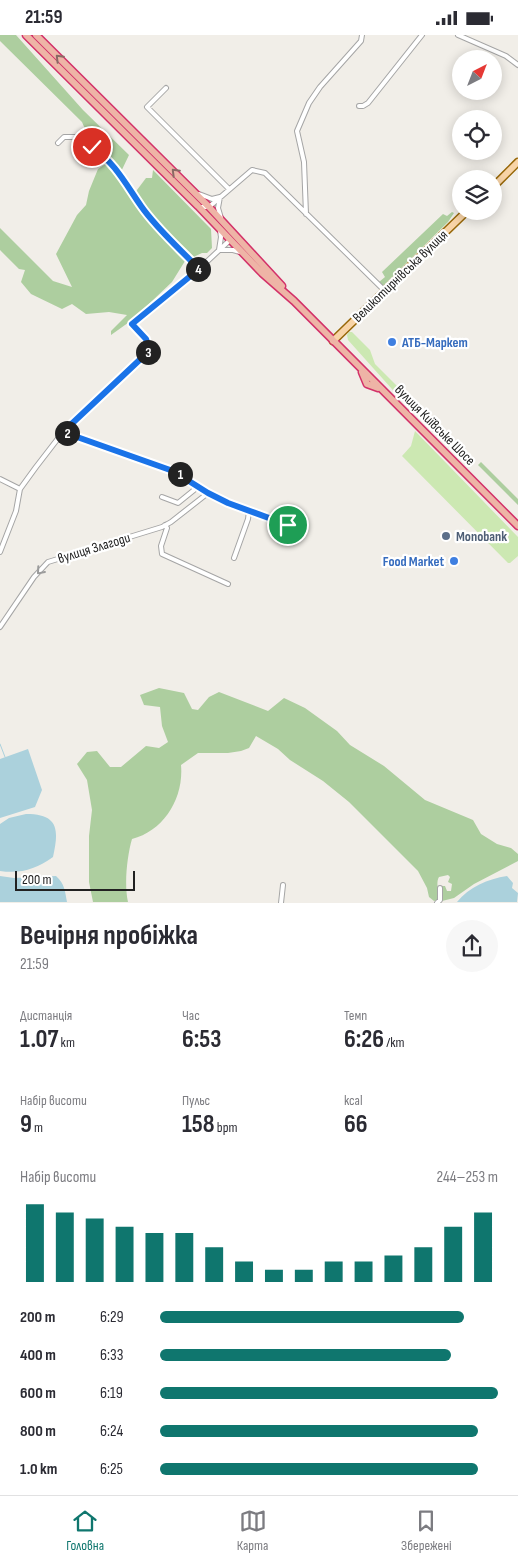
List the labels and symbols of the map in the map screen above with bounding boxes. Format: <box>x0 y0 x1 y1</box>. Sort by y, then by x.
north arrow <box>452 50 502 100</box>
one-way arrow <box>56 55 65 64</box>
pin <box>71 126 113 168</box>
one-way arrow <box>172 169 181 178</box>
street label: Великотирнівська вулиця <box>349 226 451 326</box>
pin: 4 <box>186 257 210 281</box>
place label: АТБ-Маркет <box>401 334 468 351</box>
marker: АТБ-Маркет <box>386 336 398 348</box>
pin: 3 <box>136 339 160 365</box>
street label: вулиця Київське Шосе <box>391 381 479 469</box>
pin: 2 <box>54 421 80 445</box>
pin: 1 <box>168 461 192 487</box>
pin <box>267 504 309 546</box>
place label: Monobank <box>456 528 507 545</box>
street label: вулиця Злагоди <box>56 529 132 567</box>
marker: Monobank <box>440 530 452 542</box>
place label: Food Market <box>383 553 444 570</box>
marker: Food Market <box>448 555 460 567</box>
one-way arrow <box>36 565 45 574</box>
scale bar <box>15 867 135 891</box>

